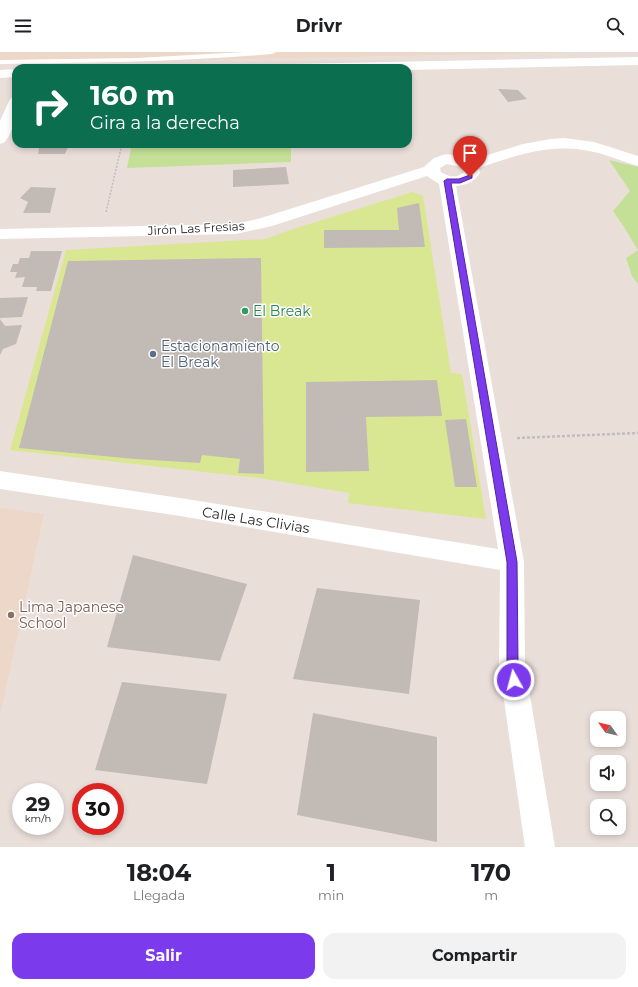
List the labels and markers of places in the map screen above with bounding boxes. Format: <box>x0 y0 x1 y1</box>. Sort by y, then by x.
pin <box>453 136 487 177</box>
place label: El Break <box>253 302 311 320</box>
marker: El Break <box>240 306 250 316</box>
place label: Estacionamiento El Break <box>161 337 280 371</box>
marker: Estacionamiento El Break <box>148 349 158 359</box>
place label: Lima Japanese School <box>19 598 124 632</box>
marker: Lima Japanese School <box>6 610 16 620</box>

